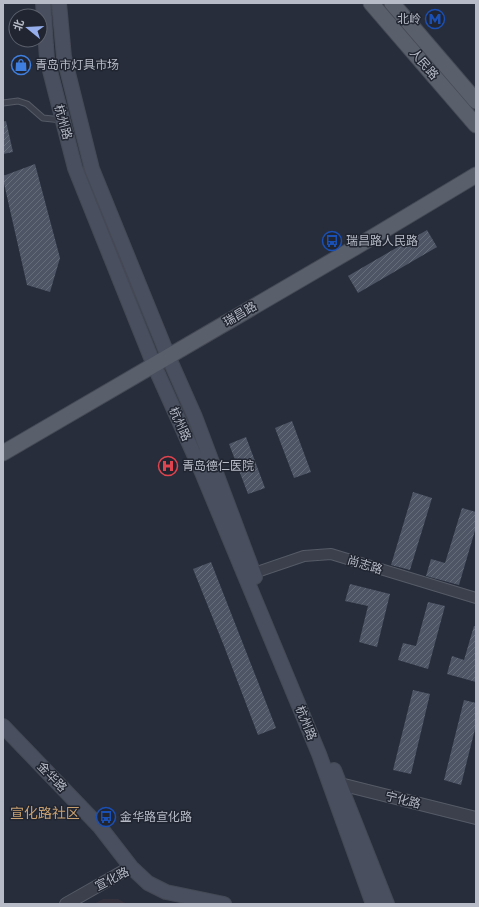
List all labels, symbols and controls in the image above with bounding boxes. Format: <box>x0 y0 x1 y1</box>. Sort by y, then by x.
north arrow <box>8 8 48 48</box>
metro station icon: 北岭 <box>424 8 446 30</box>
place label: 北岭 <box>397 12 421 26</box>
text: 北 <box>11 18 26 32</box>
street label: 人民路 <box>407 46 441 82</box>
shop icon: 青岛市灯具市场 <box>10 54 32 76</box>
place label: 青岛市灯具市场 <box>35 58 119 72</box>
street label: 杭州路 <box>52 103 74 141</box>
bus stop icon: 瑞昌路人民路 <box>321 230 343 252</box>
place label: 瑞昌路人民路 <box>346 234 418 248</box>
street label: 瑞昌路 <box>221 299 259 329</box>
street label: 杭州路 <box>166 405 194 443</box>
hospital icon: 青岛德仁医院 <box>157 455 179 477</box>
place label: 青岛德仁医院 <box>182 459 254 473</box>
street label: 尚志路 <box>346 553 384 577</box>
street label: 杭州路 <box>293 704 319 742</box>
street label: 金华路 <box>34 759 70 795</box>
street label: 宁化路 <box>384 789 422 811</box>
district label: 宣化路社区 <box>10 805 80 821</box>
bus stop icon: 金华路宣化路 <box>95 806 117 828</box>
place label: 金华路宣化路 <box>120 810 192 824</box>
street label: 宣化路 <box>93 865 131 893</box>

